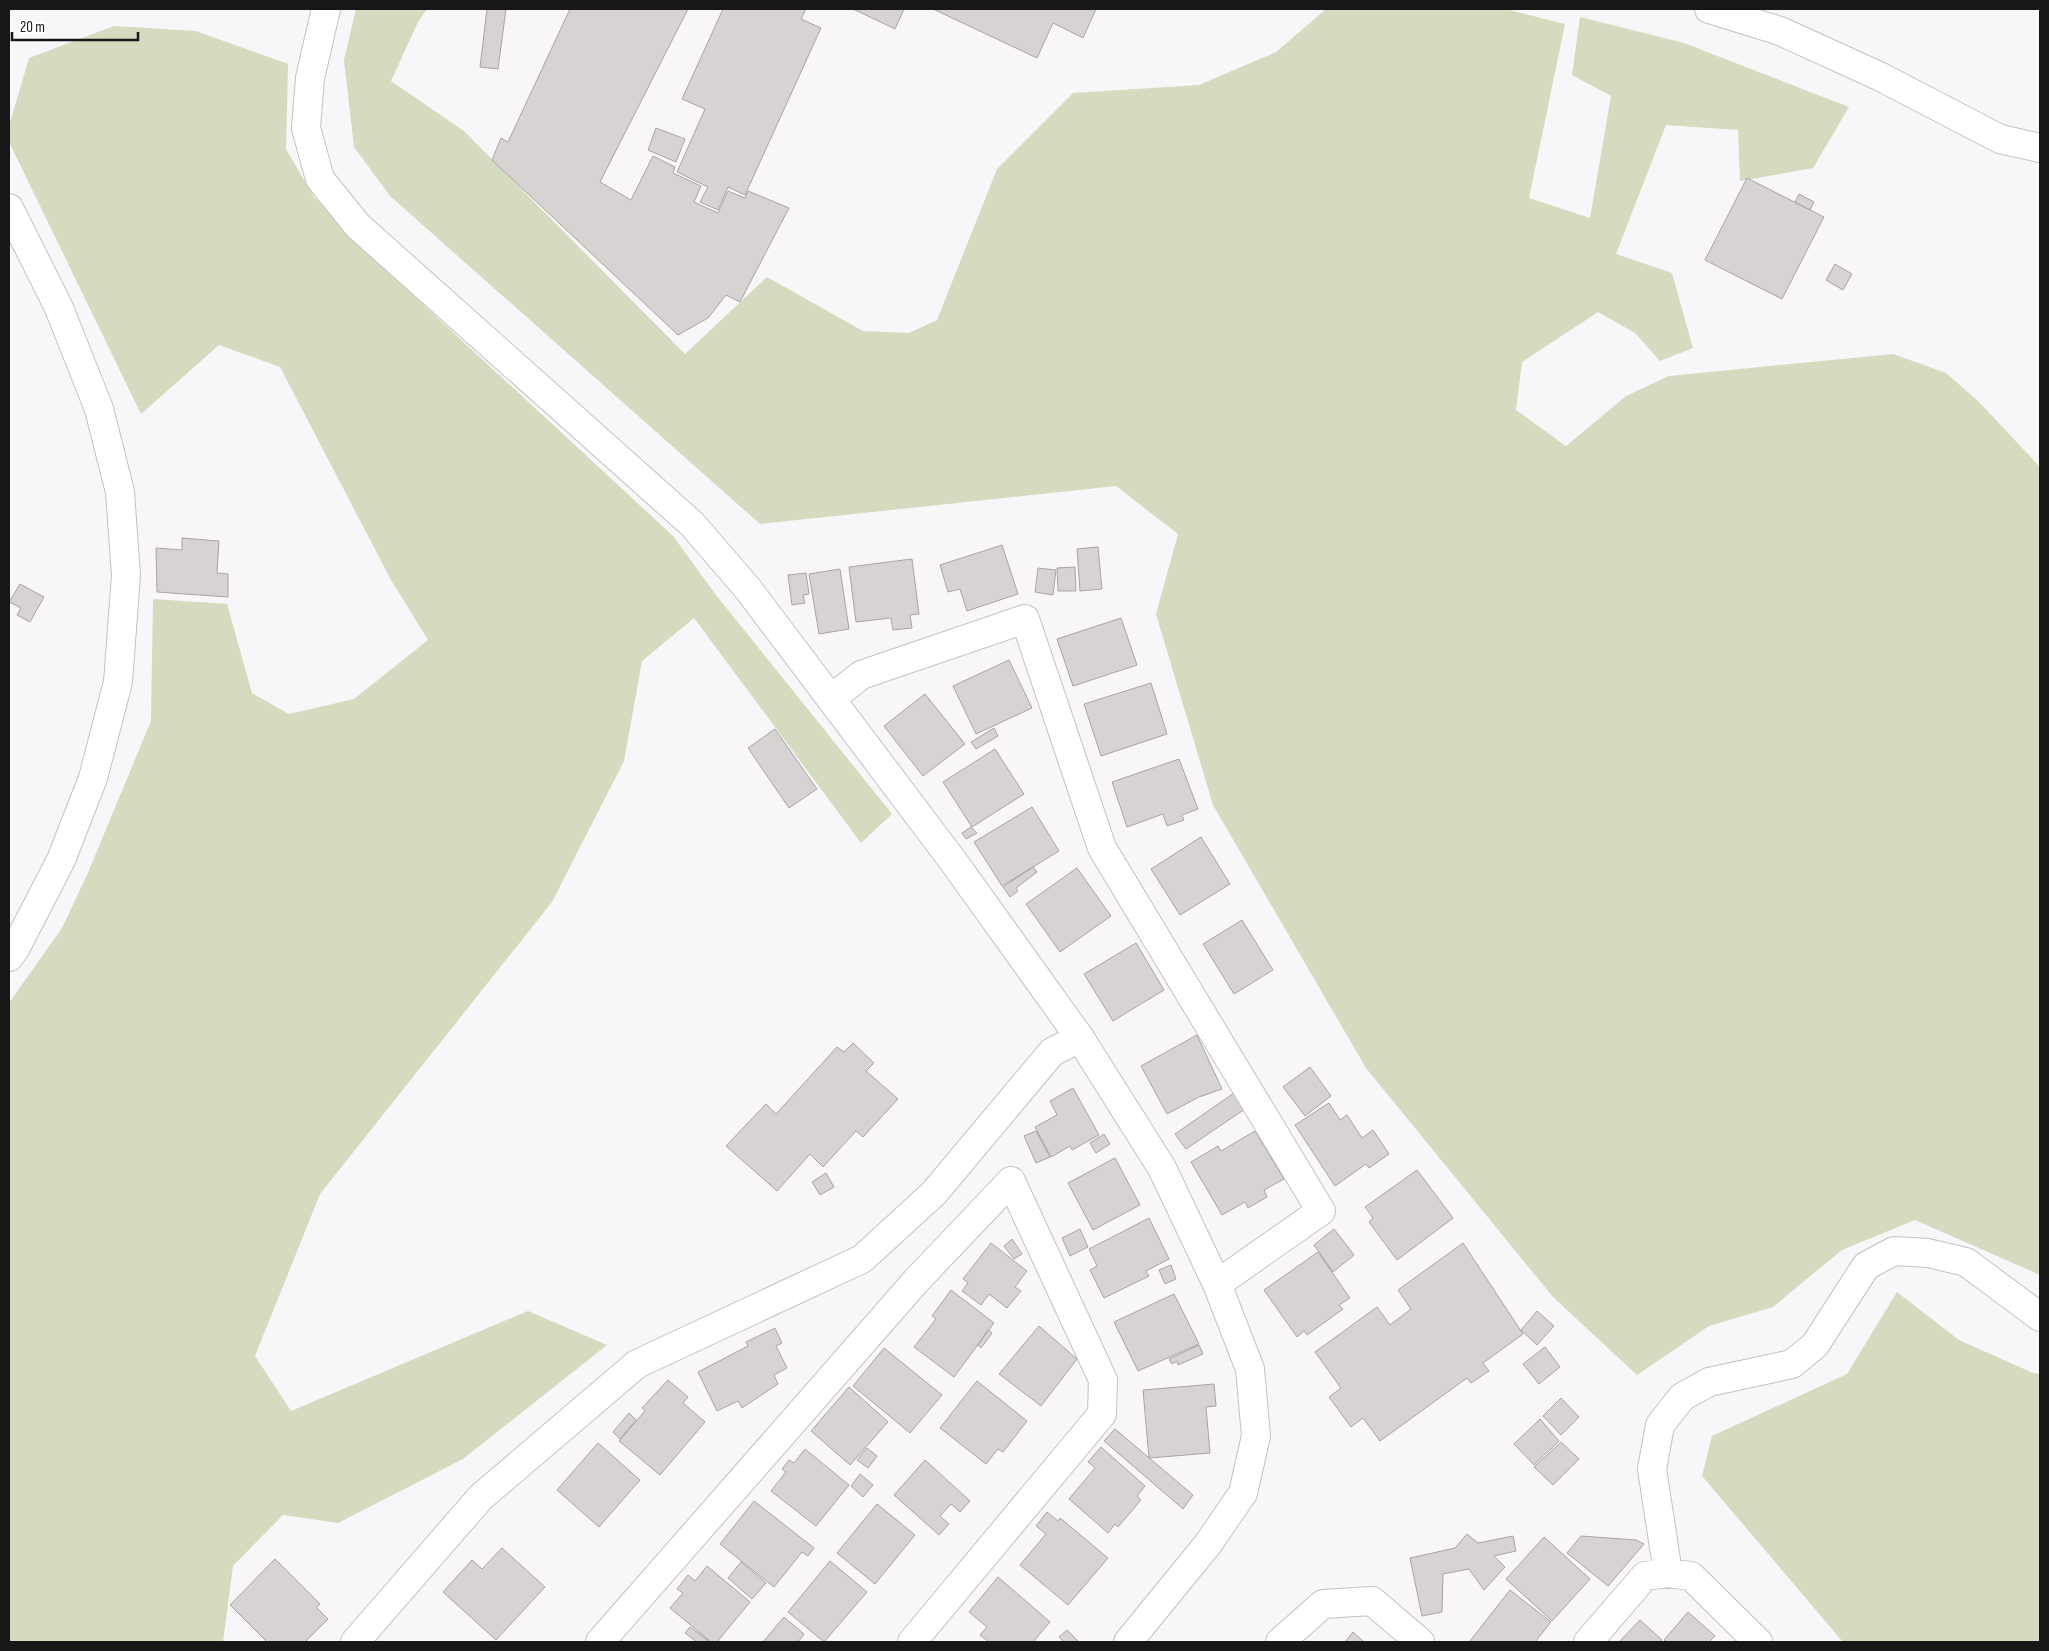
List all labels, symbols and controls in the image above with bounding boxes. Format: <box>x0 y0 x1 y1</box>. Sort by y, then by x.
scale bar <box>12 10 139 42</box>
text: 20 m <box>20 18 45 37</box>

